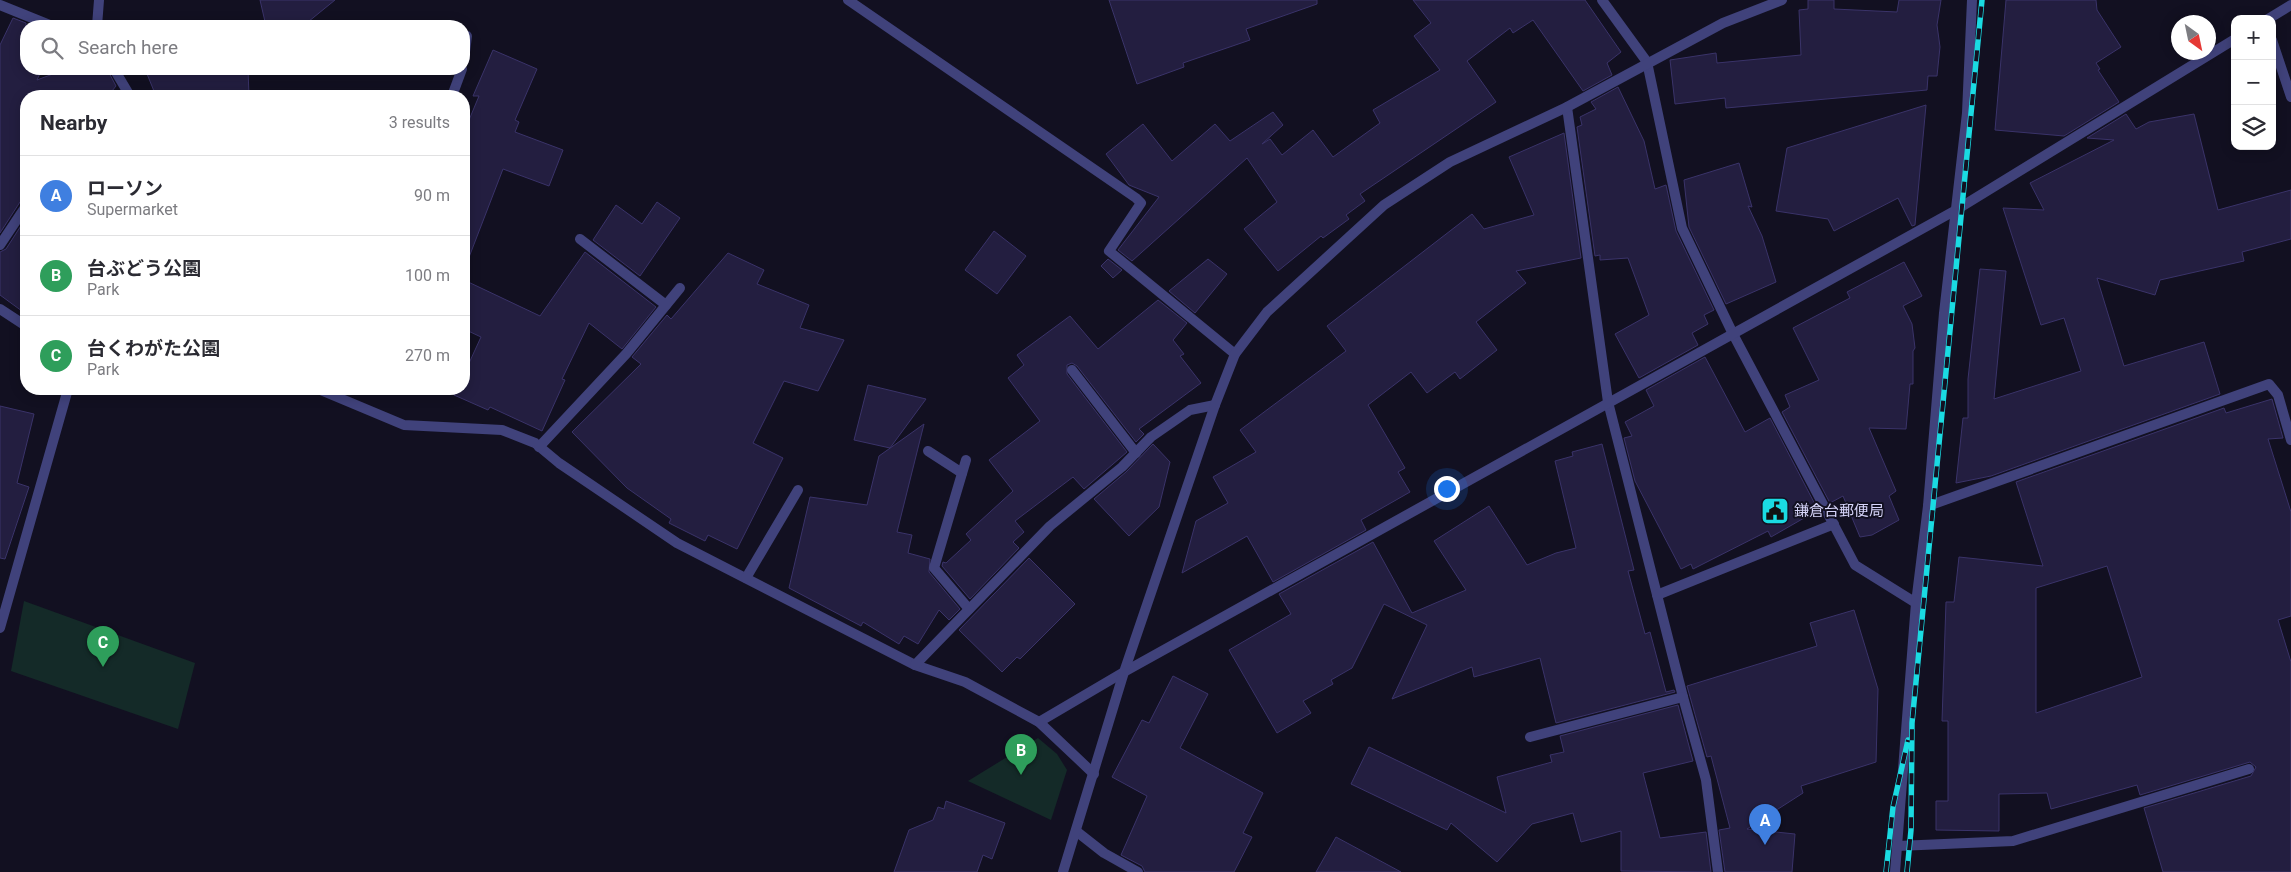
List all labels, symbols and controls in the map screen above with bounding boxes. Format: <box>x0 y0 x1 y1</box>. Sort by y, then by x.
north arrow <box>2171 15 2216 60</box>
map controls <box>2231 15 2276 150</box>
button: + <box>2231 15 2276 60</box>
search box <box>20 20 470 75</box>
icon: search <box>38 34 66 62</box>
text: Search here <box>78 36 178 59</box>
button: − <box>2231 60 2276 105</box>
button: layers <box>2231 105 2276 150</box>
text: Nearby <box>40 111 107 135</box>
text: 3 results <box>389 113 450 132</box>
text: ローソン <box>87 177 163 200</box>
text: A <box>51 186 61 205</box>
text: 90 m <box>414 186 450 205</box>
text: Supermarket <box>87 200 178 219</box>
text: 台ぶどう公園 <box>87 257 201 280</box>
text: B <box>51 266 61 285</box>
text: 100 m <box>405 266 450 285</box>
text: Park <box>87 280 119 299</box>
text: 台くわがた公園 <box>87 337 220 360</box>
text: C <box>51 346 61 365</box>
text: 270 m <box>405 346 450 365</box>
text: Park <box>87 360 119 379</box>
your location <box>1434 476 1460 502</box>
public building icon: 鎌倉台郵便局 <box>1760 496 1790 526</box>
place label: 鎌倉台郵便局 <box>1794 502 1884 520</box>
pin: C <box>87 626 119 667</box>
pin: B <box>1005 734 1037 775</box>
pin: A <box>1749 804 1781 845</box>

